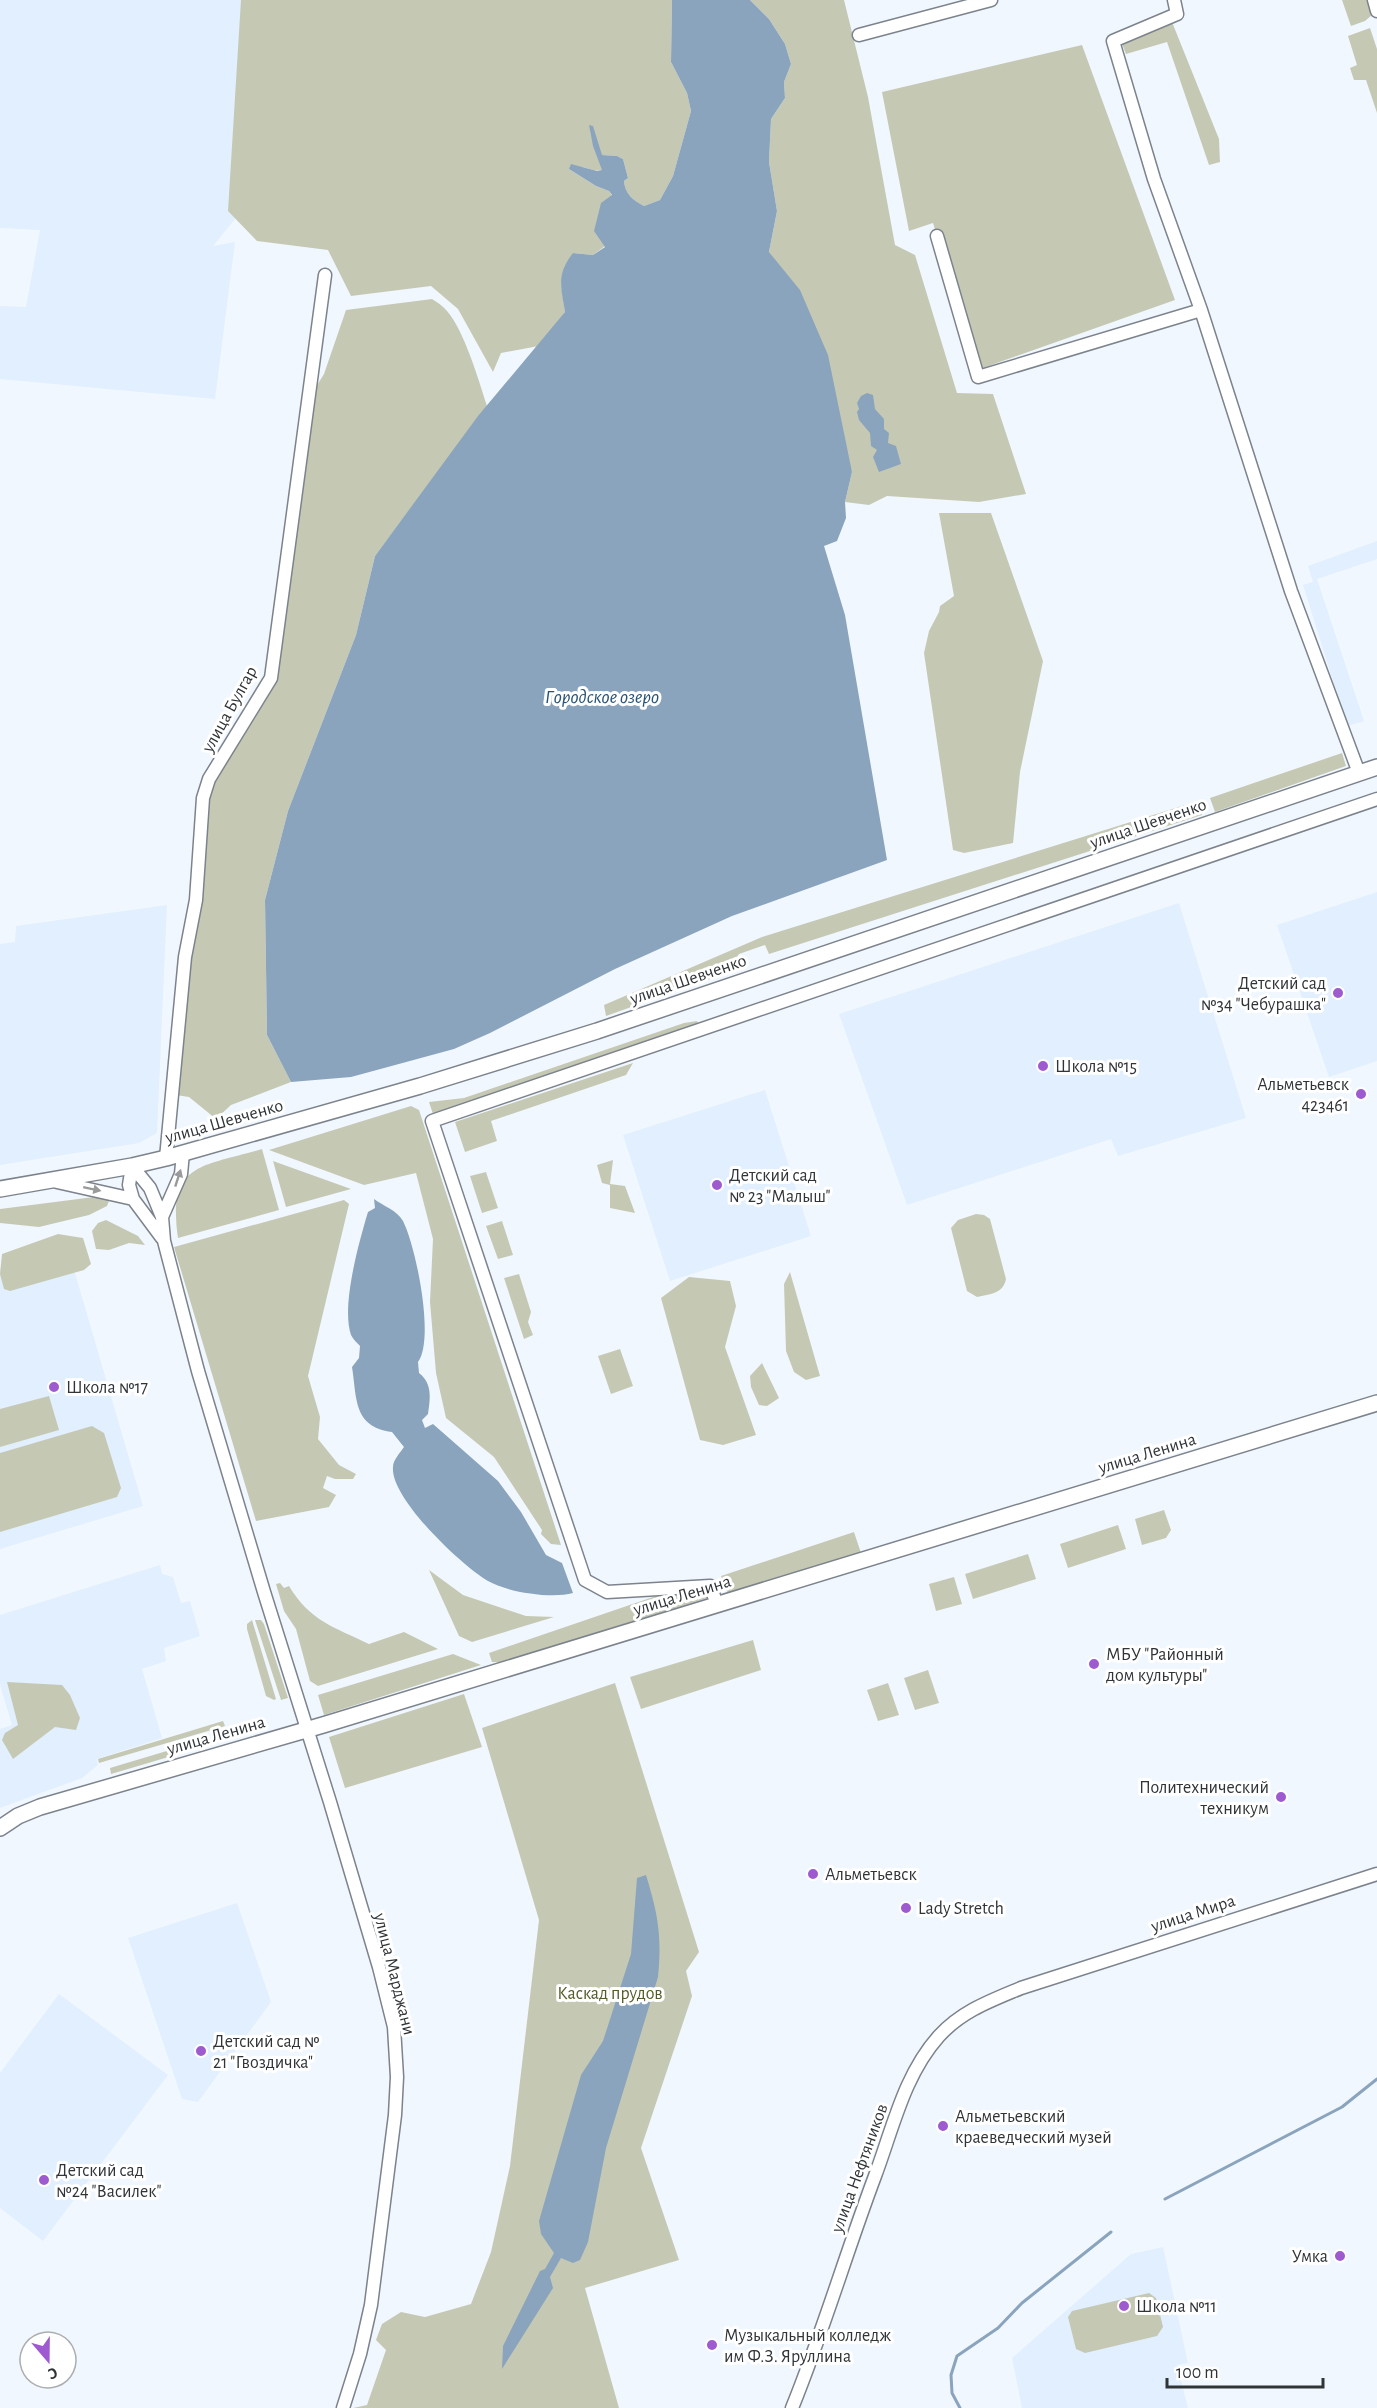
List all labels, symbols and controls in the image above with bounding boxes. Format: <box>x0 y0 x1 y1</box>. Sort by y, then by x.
street label: улица Булгар <box>198 663 261 756</box>
water label: Городское озеро <box>545 687 659 707</box>
street label: улица Шевченко <box>1087 796 1209 853</box>
street label: улица Шевченко <box>627 952 749 1009</box>
place label: Детский сад №34 "Чебурашка" <box>1201 975 1326 1014</box>
marker: Детский сад №34 "Чебурашка" <box>1331 986 1345 1000</box>
place label: Школа №15 <box>1055 1058 1137 1076</box>
marker: Школа №15 <box>1036 1059 1050 1073</box>
place label: Альметьевск 423461 <box>1257 1076 1350 1115</box>
marker: Альметьевск 423461 <box>1354 1087 1368 1101</box>
street label: улица Шевченко <box>162 1097 285 1148</box>
place label: Детский сад № 23 "Малыш" <box>729 1167 831 1206</box>
one-way arrow <box>174 1169 184 1187</box>
marker: Детский сад № 23 "Малыш" <box>710 1178 724 1192</box>
one-way arrow <box>82 1185 101 1194</box>
place label: Школа №17 <box>66 1379 148 1397</box>
marker: Школа №17 <box>47 1380 61 1394</box>
street label: улица Ленина <box>1095 1431 1198 1478</box>
street label: улица Ленина <box>630 1573 733 1620</box>
place label: МБУ "Районный дом культуры" <box>1106 1646 1224 1685</box>
marker: МБУ "Районный дом культуры" <box>1087 1657 1101 1671</box>
street label: улица Ленина <box>164 1713 267 1759</box>
place label: Политехнический техникум <box>1139 1779 1269 1818</box>
marker: Политехнический техникум <box>1274 1790 1288 1804</box>
place label: Альметьевск <box>825 1866 917 1884</box>
marker: Альметьевск <box>806 1867 820 1881</box>
street label: улица Мира <box>1148 1892 1238 1936</box>
place label: Lady Stretch <box>918 1900 1004 1918</box>
marker: Lady Stretch <box>899 1901 913 1915</box>
street label: улица Марджани <box>370 1910 418 2037</box>
park label: Каскад прудов <box>557 1985 663 2003</box>
place label: Детский сад № 21 "Гвоздичка" <box>213 2033 320 2072</box>
marker: Детский сад № 21 "Гвоздичка" <box>194 2044 208 2058</box>
street label: улица Нефтяников <box>828 2102 892 2236</box>
place label: Альметьевский краеведческий музей <box>955 2108 1112 2147</box>
marker: Альметьевский краеведческий музей <box>936 2119 950 2133</box>
place label: Детский сад №24 "Василек" <box>56 2162 162 2201</box>
marker: Детский сад №24 "Василек" <box>37 2173 51 2187</box>
place label: Умка <box>1292 2248 1328 2266</box>
marker: Умка <box>1333 2249 1347 2263</box>
place label: Школа №11 <box>1136 2298 1217 2316</box>
marker: Школа №11 <box>1117 2299 1131 2313</box>
place label: Музыкальный колледж им Ф.З. Яруллина <box>724 2327 891 2366</box>
north arrow <box>18 2330 78 2390</box>
marker: Музыкальный колледж им Ф.З. Яруллина <box>705 2338 719 2352</box>
scale bar <box>1167 2351 1323 2389</box>
text: С <box>46 2364 60 2382</box>
text: 100 m <box>1176 2364 1219 2382</box>

